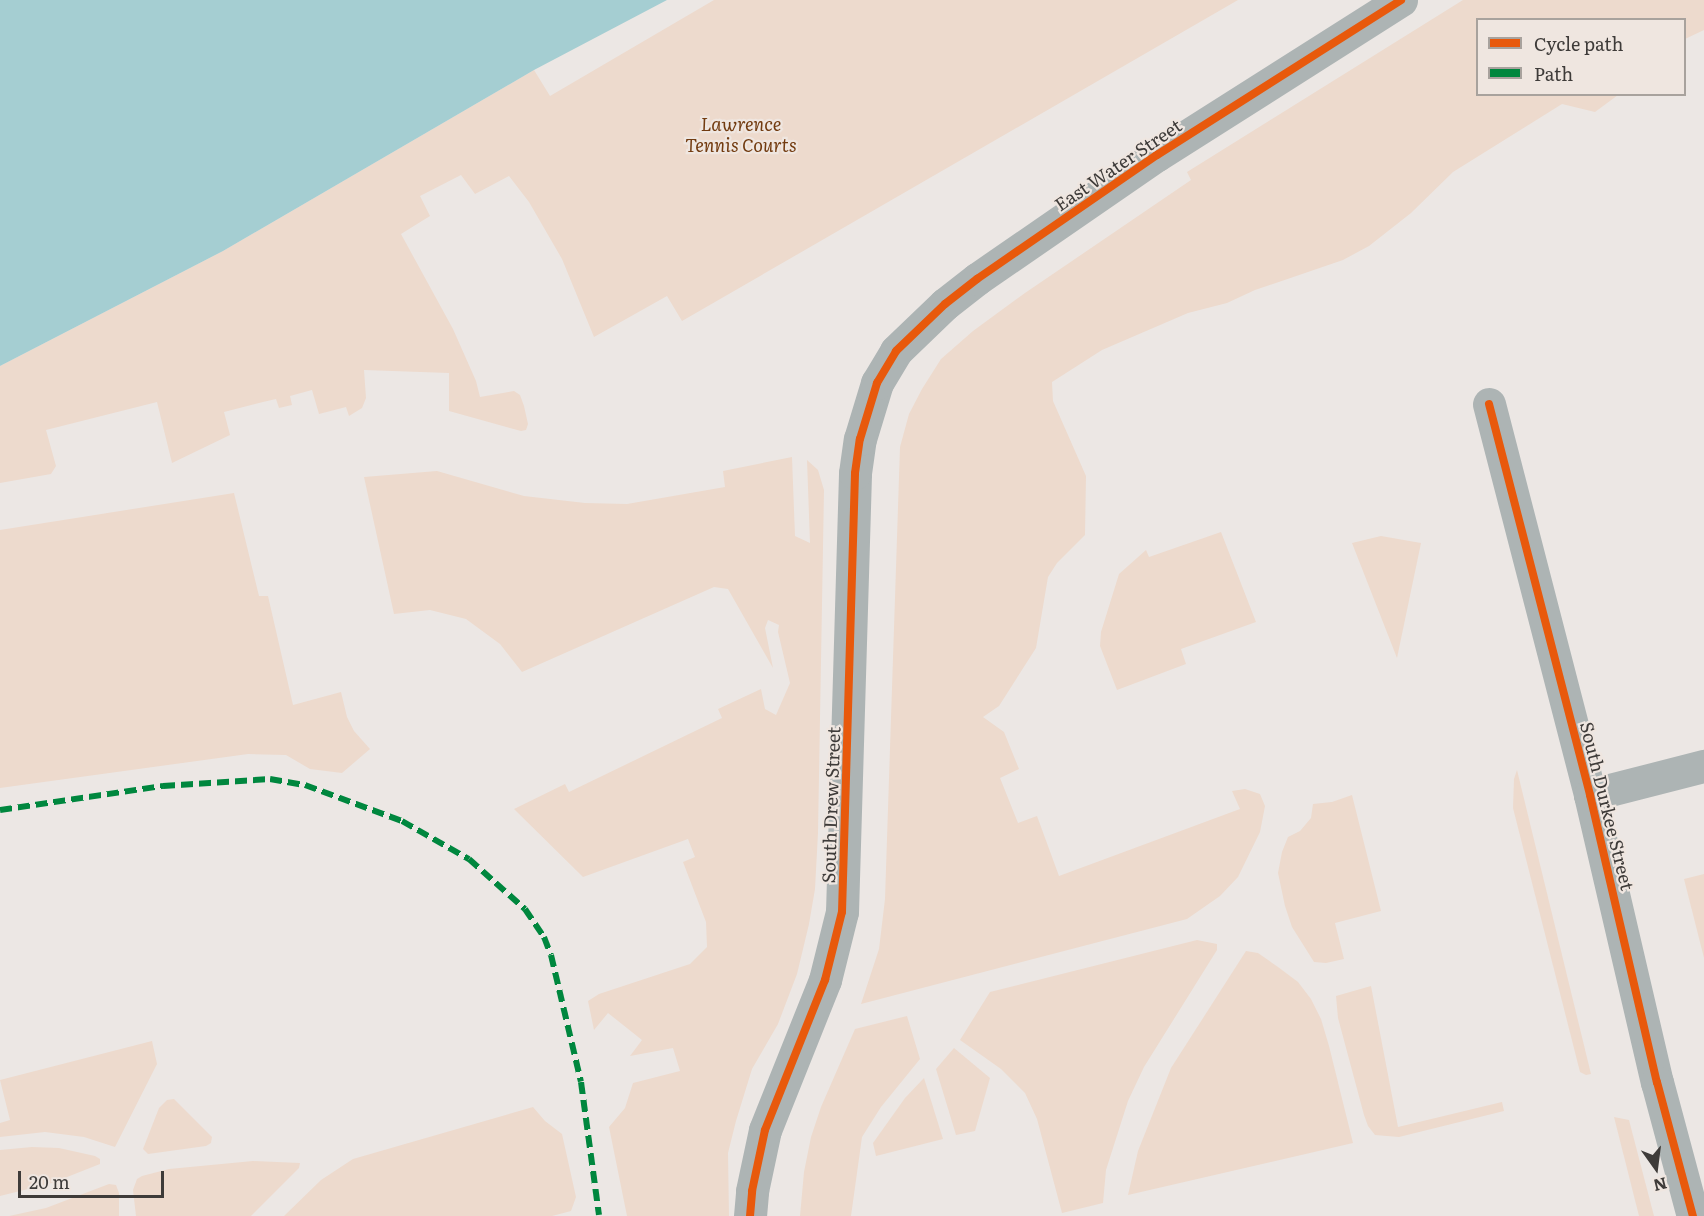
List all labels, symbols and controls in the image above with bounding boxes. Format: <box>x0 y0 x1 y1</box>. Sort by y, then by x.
legend <box>1476 18 1686 96</box>
text: Cycle path <box>1534 30 1623 57</box>
text: Path <box>1534 60 1573 87</box>
park label: Lawrence Tennis Courts <box>685 114 797 156</box>
street label: East Water Street <box>1050 115 1186 215</box>
street label: South Durkee Street <box>1576 720 1638 892</box>
street label: South Drew Street <box>817 726 845 884</box>
north arrow <box>1626 1138 1686 1198</box>
scale bar <box>21 1159 166 1197</box>
text: 20 m <box>29 1168 70 1195</box>
text: N <box>1651 1172 1670 1199</box>

